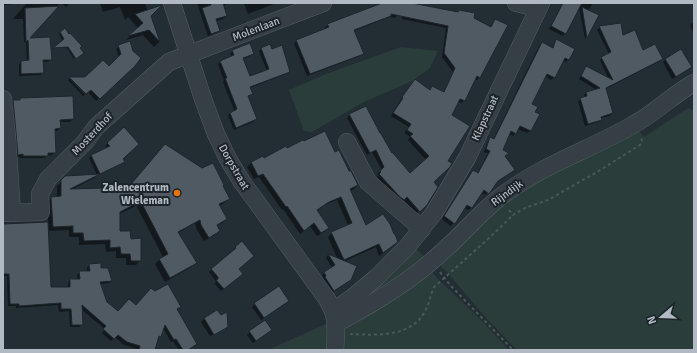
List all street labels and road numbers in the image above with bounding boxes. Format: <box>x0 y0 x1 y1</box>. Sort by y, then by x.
street label: Molenlaan <box>230 14 282 44</box>
street label: Klapstraat <box>469 93 501 143</box>
street label: Mosterdhof <box>69 109 116 158</box>
street label: Dorpstraat <box>216 142 252 192</box>
street label: Rijndijk <box>489 177 526 209</box>

